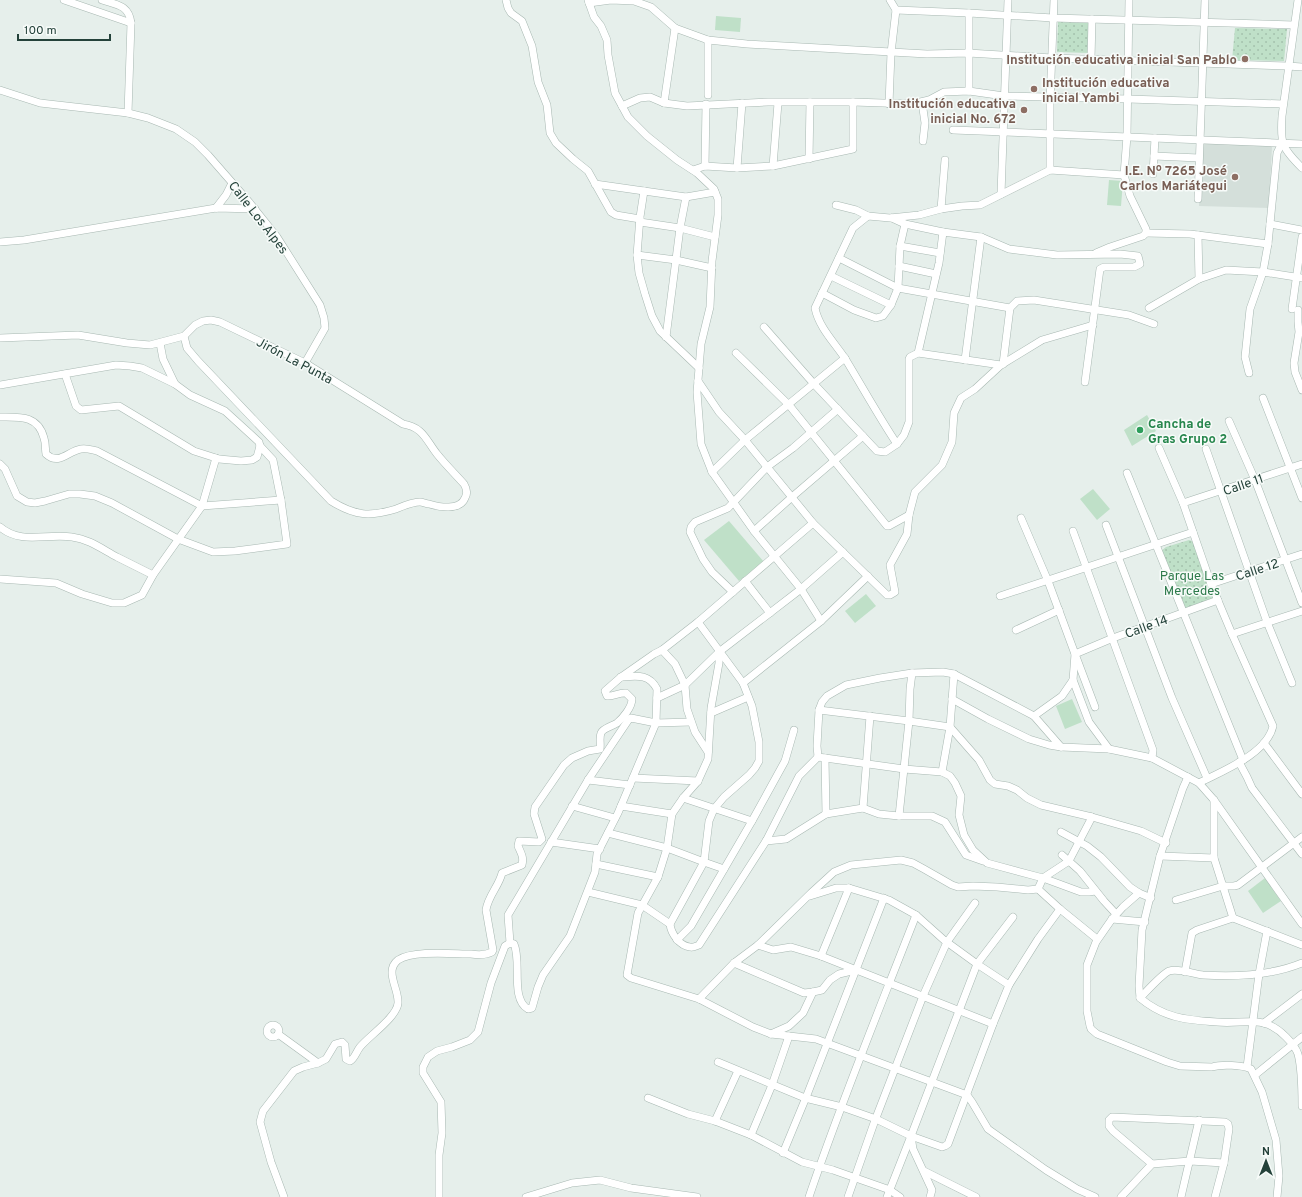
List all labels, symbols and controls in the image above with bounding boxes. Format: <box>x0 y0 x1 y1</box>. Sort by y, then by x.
scale bar <box>18 16 110 42</box>
text: 100 m <box>24 23 57 39</box>
place label: Institución educativa inicial San Pablo <box>1006 53 1237 69</box>
marker: Institución educativa inicial San Pablo <box>1240 54 1250 64</box>
place label: Institución educativa inicial Yambi <box>1042 76 1169 107</box>
marker: Institución educativa inicial Yambi <box>1029 84 1039 94</box>
place label: Institución educativa inicial No. 672 <box>889 97 1016 128</box>
marker: Institución educativa inicial No. 672 <box>1019 105 1029 115</box>
place label: I.E. Nº 7265 José Carlos Mariátegui <box>1120 164 1227 195</box>
marker: I.E. Nº 7265 José Carlos Mariátegui <box>1230 172 1240 182</box>
street label: Calle Los Alpes <box>224 179 291 258</box>
street label: Jirón La Punta <box>253 335 335 389</box>
place label: Cancha de Gras Grupo 2 <box>1148 417 1227 448</box>
marker: Cancha de Gras Grupo 2 <box>1135 425 1145 435</box>
street label: Calle 11 <box>1221 472 1266 500</box>
street label: Calle 12 <box>1234 556 1281 585</box>
park label: Parque Las Mercedes <box>1160 569 1224 600</box>
street label: Calle 14 <box>1123 613 1170 643</box>
north arrow <box>1246 1141 1286 1181</box>
text: N <box>1262 1145 1270 1159</box>

